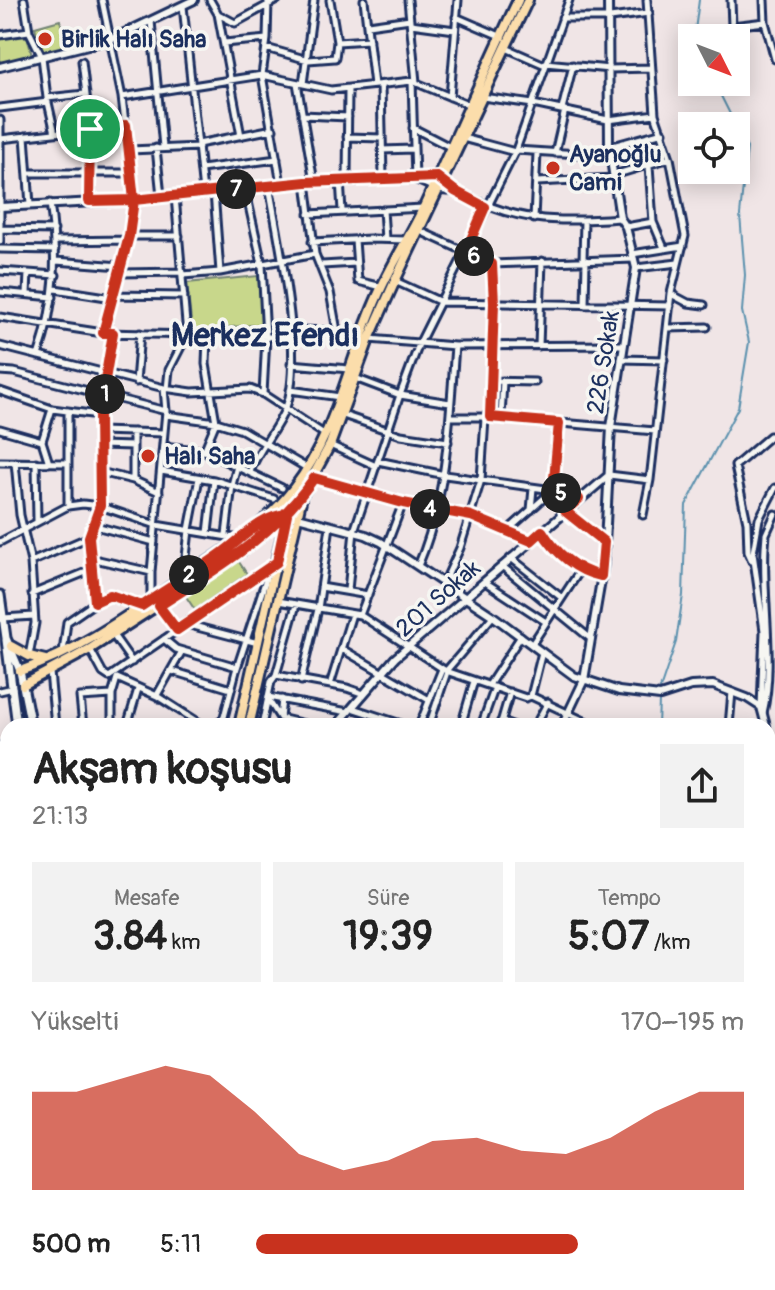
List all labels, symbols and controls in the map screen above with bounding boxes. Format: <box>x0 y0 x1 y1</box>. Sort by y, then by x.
north arrow <box>678 24 750 96</box>
map controls <box>678 24 750 184</box>
place label: Birlik Halı Saha <box>61 25 206 54</box>
marker: Birlik Halı Saha <box>36 30 54 48</box>
pin <box>56 95 124 163</box>
icon: arrive <box>68 107 112 151</box>
button: locate <box>678 112 750 184</box>
place label: Ayanoğlu Cami <box>569 140 662 197</box>
marker: Ayanoğlu Cami <box>544 159 562 177</box>
pin: 7 <box>216 169 256 209</box>
text: 7 <box>230 175 242 203</box>
pin: 6 <box>454 236 494 276</box>
text: 6 <box>468 242 480 270</box>
street label: 226 Sokak <box>581 308 626 416</box>
district label: Merkez Efendı <box>171 316 359 356</box>
pin: 1 <box>85 374 125 414</box>
text: 1 <box>101 380 109 408</box>
place label: Halı Saha <box>164 442 255 471</box>
marker: Halı Saha <box>139 447 157 465</box>
pin: 5 <box>541 473 581 513</box>
text: 5 <box>555 479 567 507</box>
pin: 4 <box>410 489 450 529</box>
text: 4 <box>424 495 436 523</box>
street label: 201 Sokak <box>390 554 487 643</box>
pin: 2 <box>169 555 209 595</box>
text: 2 <box>183 561 195 589</box>
text: Akşam koşusu <box>32 742 292 797</box>
button: share <box>660 744 744 828</box>
text: 21:13 <box>32 800 88 832</box>
text: Mesafe <box>114 884 179 912</box>
text: Süre <box>367 884 409 912</box>
text: Tempo <box>598 884 661 912</box>
text: 3.84 <box>93 912 167 961</box>
text: 19:39 <box>343 912 433 961</box>
text: 5:07 <box>568 912 649 961</box>
text: km <box>167 928 201 956</box>
text: /km <box>649 928 690 956</box>
text: Yükselti <box>32 1006 118 1038</box>
text: 170–195 m <box>621 1006 744 1038</box>
text: 500 m <box>32 1228 110 1260</box>
text: 5:11 <box>160 1228 201 1260</box>

